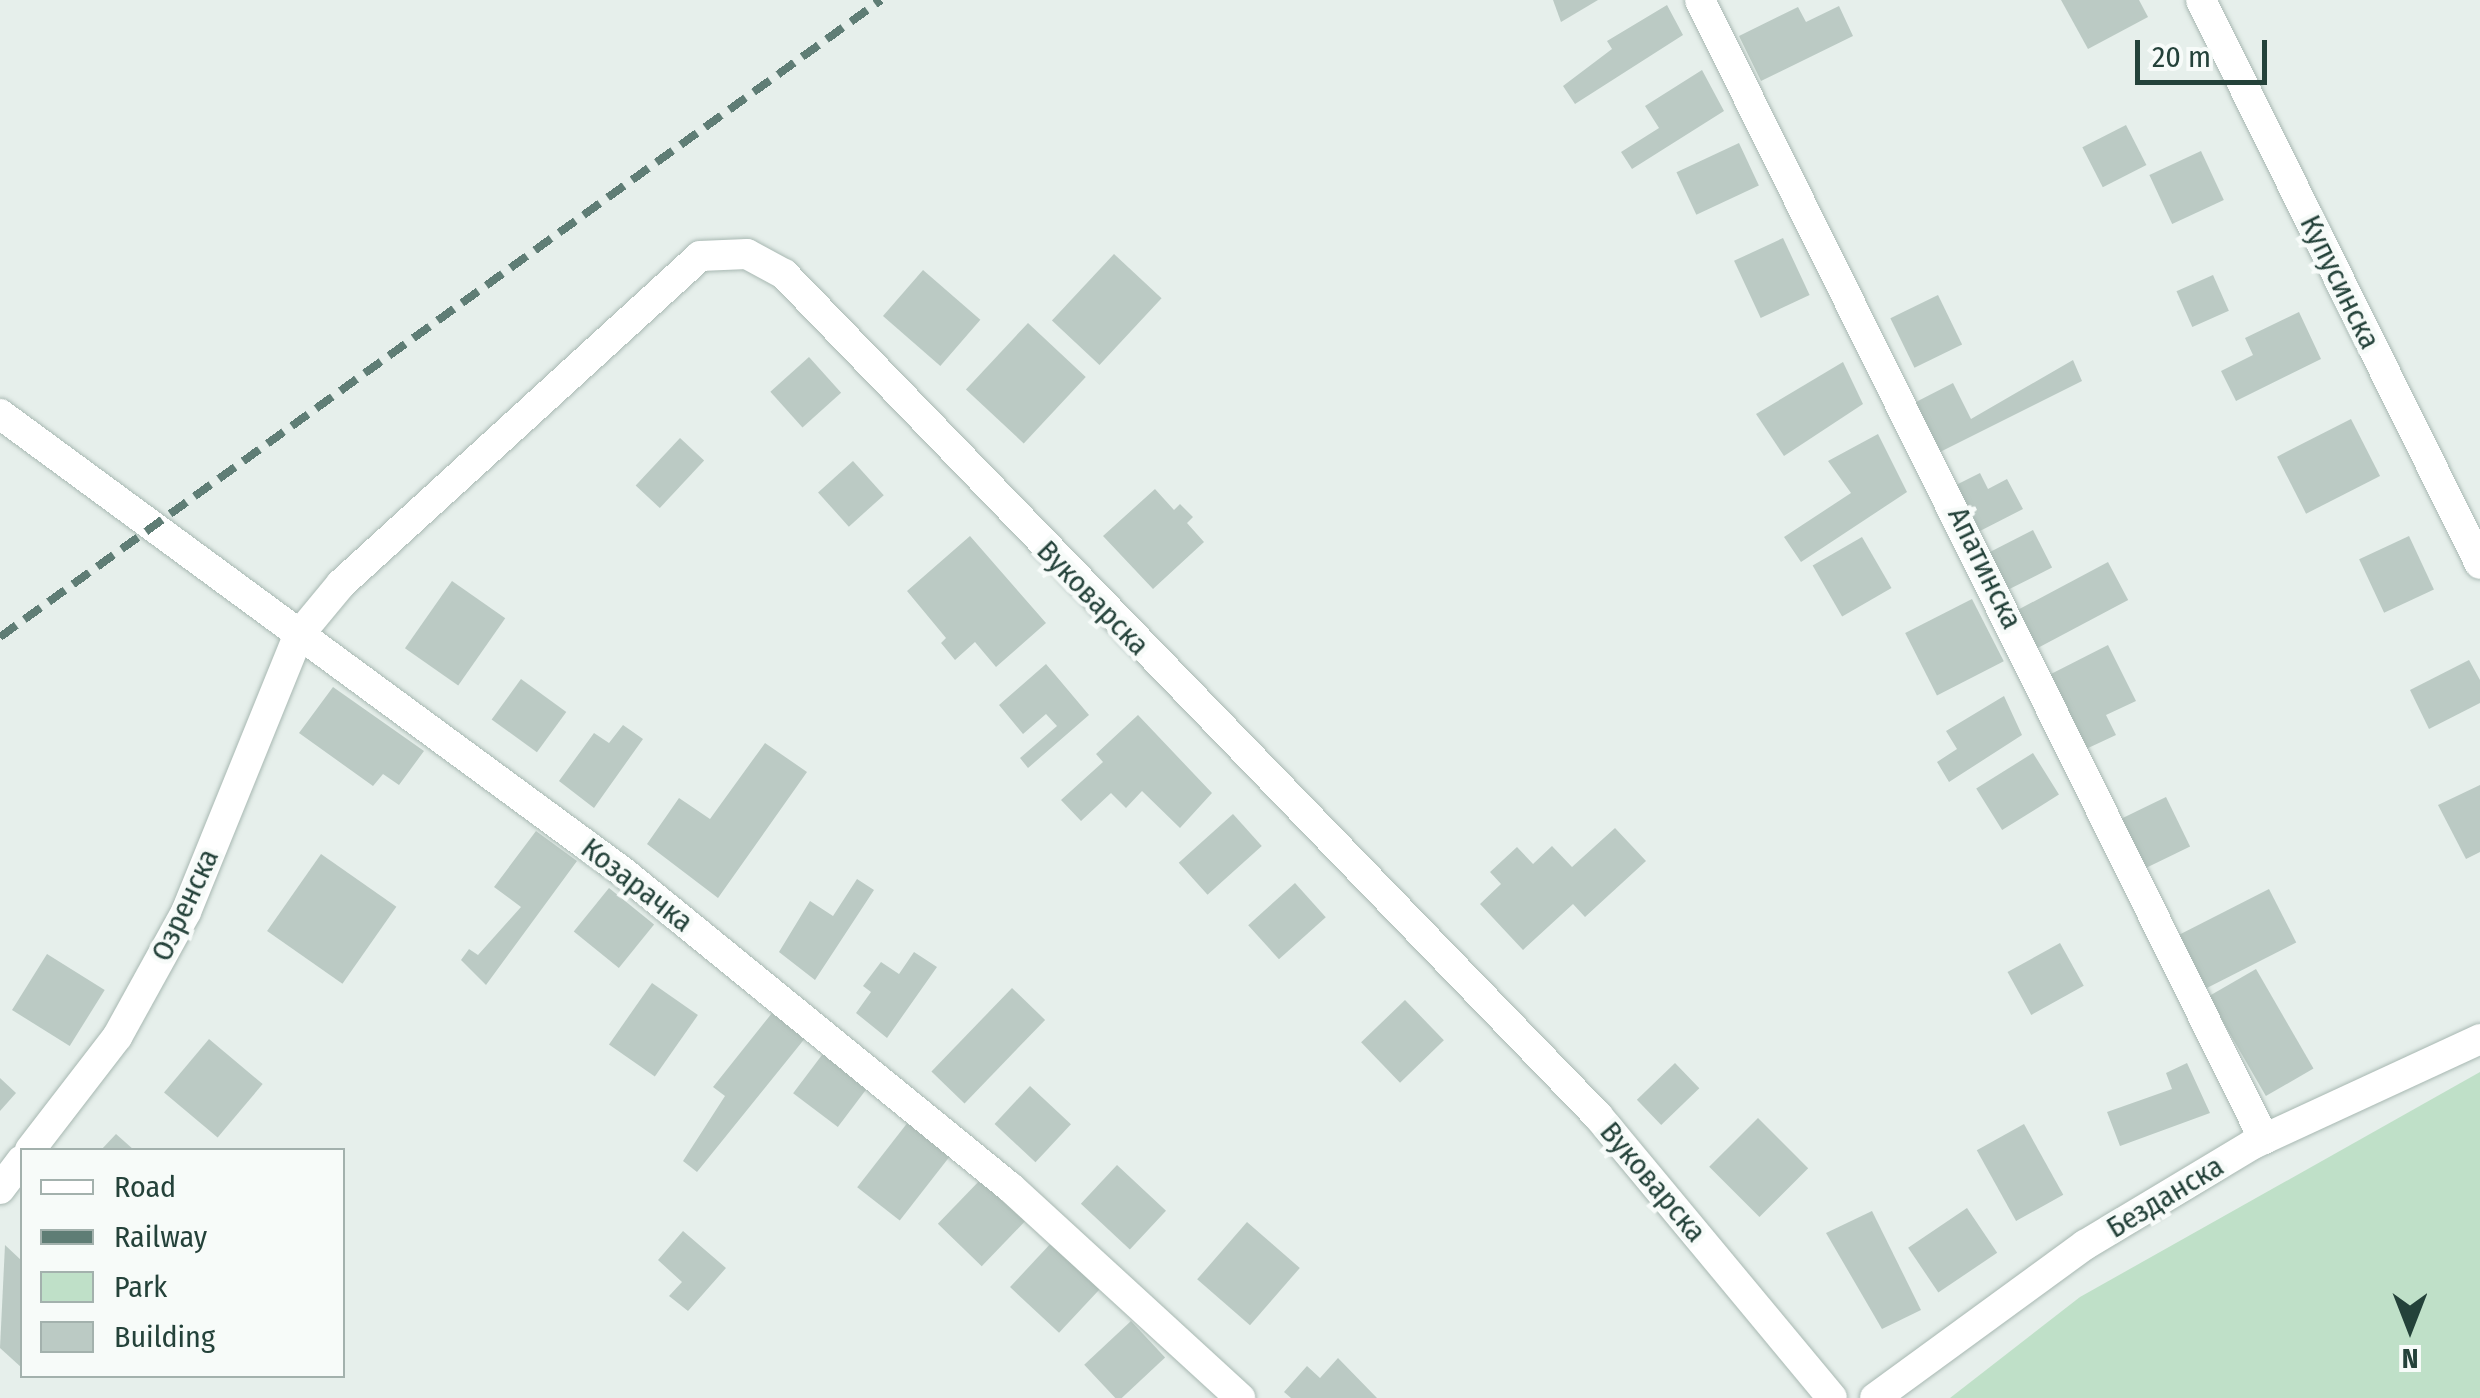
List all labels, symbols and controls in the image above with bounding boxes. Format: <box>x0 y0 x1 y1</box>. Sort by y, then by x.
scale bar <box>2140 20 2272 82</box>
text: 20 m <box>2152 39 2211 75</box>
street label: Купусинска <box>2292 209 2388 355</box>
street label: Апатинска <box>1940 501 2030 635</box>
street label: Вуковарска <box>1029 533 1157 663</box>
street label: Козарачка <box>574 830 700 940</box>
street label: Озренска <box>143 843 227 967</box>
street label: Вуковарска <box>1592 1115 1714 1249</box>
legend <box>20 1148 345 1378</box>
street label: Безданска <box>2100 1148 2230 1246</box>
text: Road <box>114 1169 176 1205</box>
text: Railway <box>114 1219 207 1255</box>
text: Park <box>114 1269 167 1305</box>
north arrow <box>2360 1278 2460 1378</box>
text: Building <box>114 1319 215 1355</box>
text: N <box>2402 1342 2418 1375</box>

